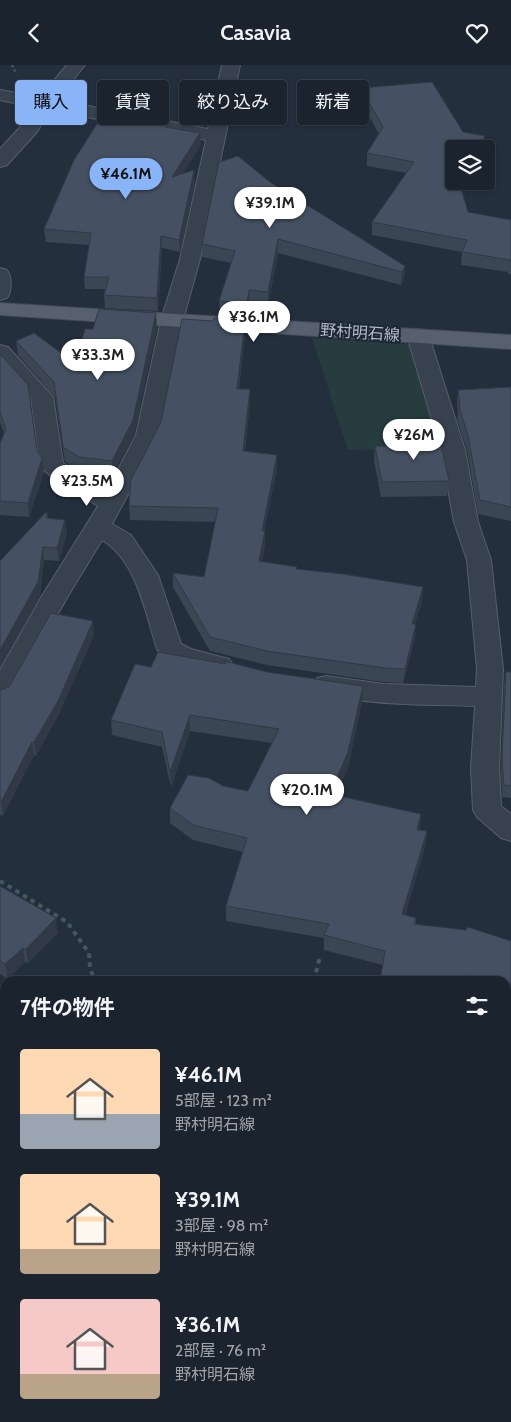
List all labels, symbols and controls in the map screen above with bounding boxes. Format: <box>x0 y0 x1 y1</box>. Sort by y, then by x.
icon: back <box>20 19 48 47</box>
text: Casavia <box>220 19 291 46</box>
icon: heart <box>463 19 491 47</box>
chip: 購入 <box>15 80 87 125</box>
chip: 賃貸 <box>97 80 169 125</box>
chip: 絞り込み <box>179 80 287 125</box>
chip: 新着 <box>297 80 369 125</box>
map controls <box>445 140 495 190</box>
button: layers <box>445 140 495 190</box>
pin: ¥46.1M <box>85 157 167 200</box>
text: ¥46.1M <box>100 164 152 183</box>
pin: ¥39.1M <box>229 186 311 229</box>
text: ¥39.1M <box>245 193 295 212</box>
pin: ¥36.1M <box>213 301 295 343</box>
text: ¥36.1M <box>229 307 279 326</box>
street label: 野村明石線 <box>319 320 401 345</box>
pin: ¥33.3M <box>57 339 139 381</box>
text: ¥33.3M <box>72 345 124 364</box>
pin: ¥26M <box>384 419 444 461</box>
text: ¥26M <box>394 425 434 444</box>
pin: ¥23.5M <box>46 465 128 507</box>
text: ¥23.5M <box>61 471 113 490</box>
pin: ¥20.1M <box>266 773 348 816</box>
text: ¥20.1M <box>281 780 333 799</box>
icon: filters <box>463 992 491 1020</box>
text: 7件の物件 <box>20 995 115 1020</box>
text: ¥46.1M <box>175 1062 242 1087</box>
icon: home <box>60 1069 120 1129</box>
text: 5部屋 · 123 m² <box>175 1091 272 1110</box>
text: 野村明石線 <box>175 1115 255 1134</box>
text: ¥39.1M <box>175 1187 240 1212</box>
icon: home <box>60 1194 120 1254</box>
text: 3部屋 · 98 m² <box>175 1216 268 1235</box>
text: 野村明石線 <box>175 1240 255 1259</box>
text: ¥36.1M <box>175 1312 240 1337</box>
icon: home <box>60 1319 120 1379</box>
text: 2部屋 · 76 m² <box>175 1341 266 1360</box>
text: 野村明石線 <box>175 1365 255 1384</box>

